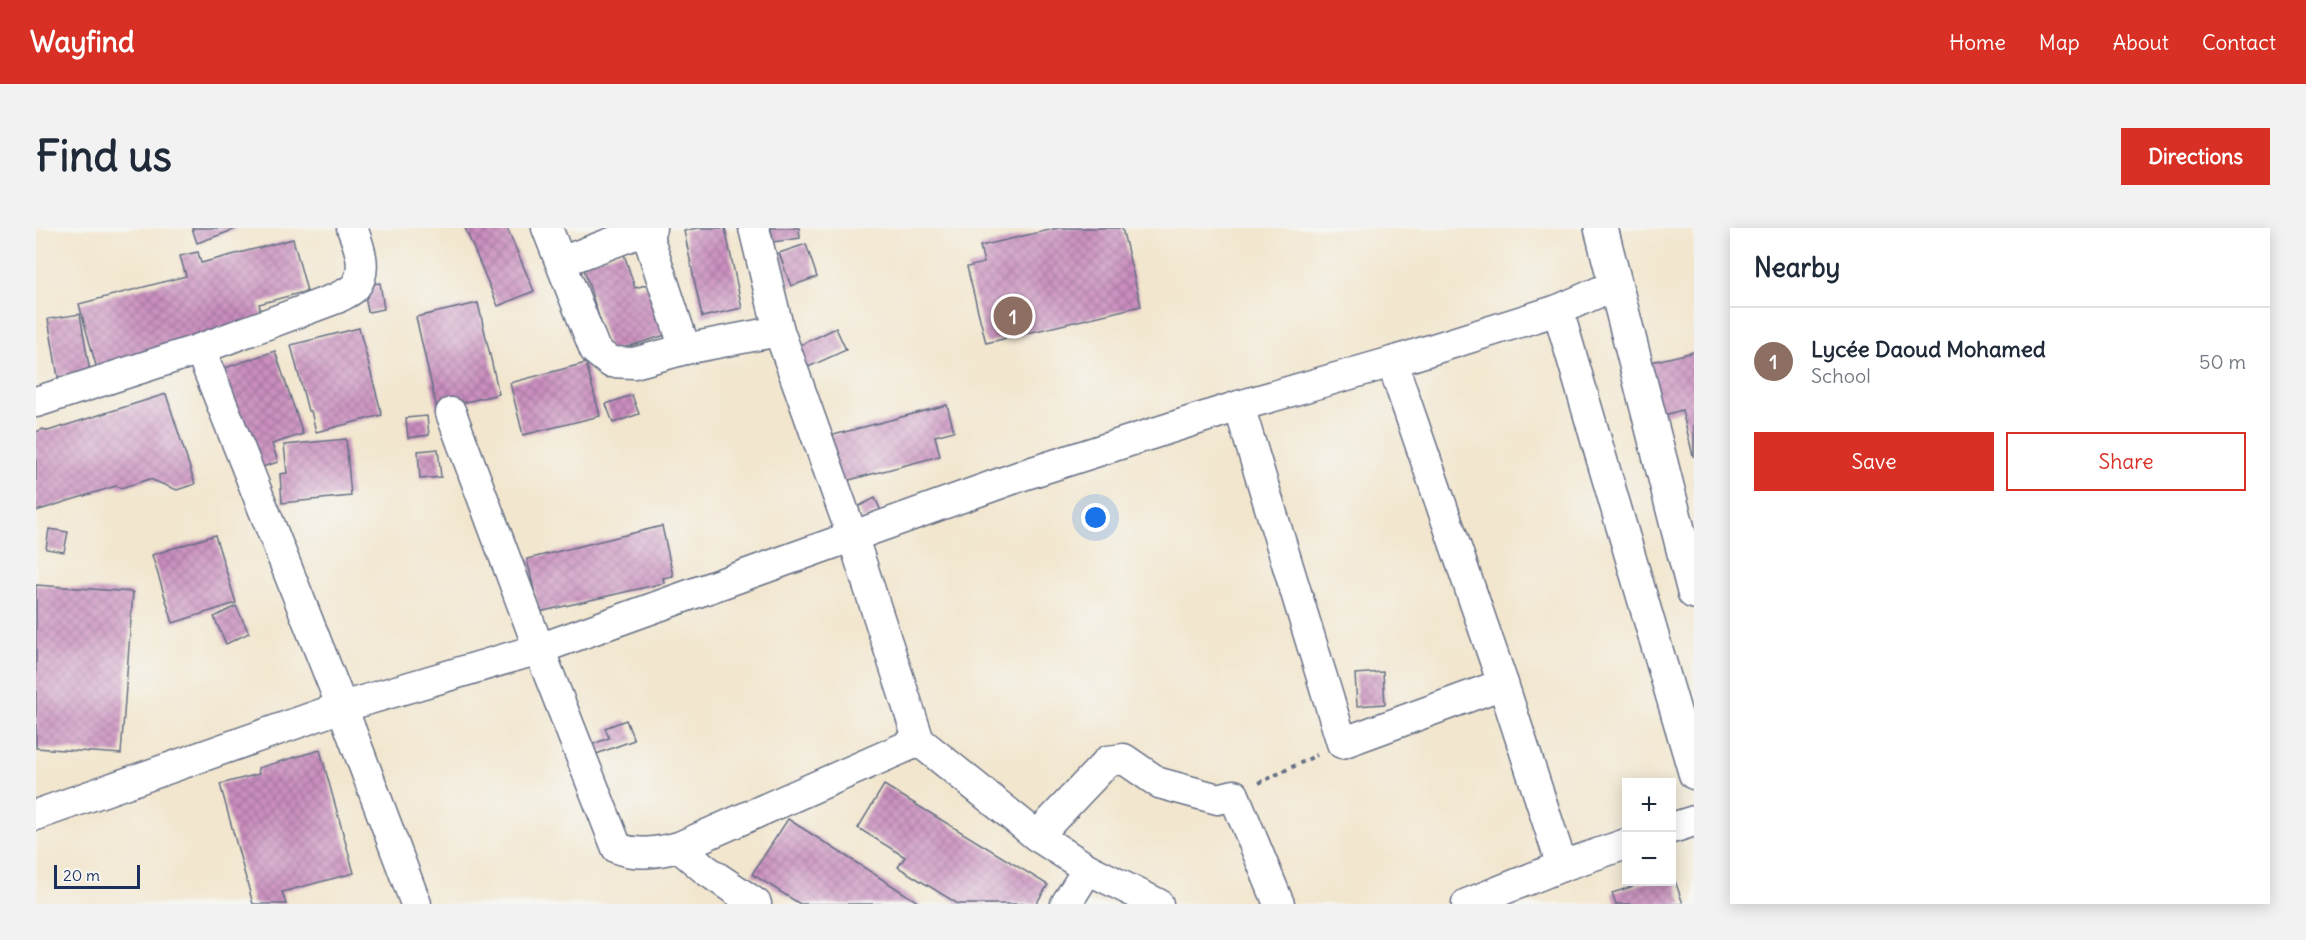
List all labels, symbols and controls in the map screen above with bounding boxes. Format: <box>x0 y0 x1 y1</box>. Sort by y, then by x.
text: Wayfind <box>30 24 134 60</box>
text: Home <box>1949 29 2006 56</box>
text: Map <box>2039 29 2080 56</box>
text: About <box>2113 29 2169 56</box>
text: Contact <box>2202 29 2276 56</box>
button: Directions <box>2121 128 2270 185</box>
text: Find us <box>36 130 172 182</box>
text: Nearby <box>1754 251 1840 284</box>
pin: 1 <box>994 294 1032 338</box>
text: Lycée Daoud Mohamed <box>1811 335 2046 363</box>
text: 1 <box>1770 349 1777 374</box>
text: 50 m <box>2199 349 2246 374</box>
text: School <box>1811 363 1871 388</box>
button: Save <box>1754 432 1994 491</box>
button: Share <box>2006 432 2246 491</box>
your location <box>1081 503 1110 532</box>
map controls <box>1622 778 1676 886</box>
button: + <box>1622 778 1676 832</box>
button: − <box>1622 832 1676 886</box>
scale bar <box>54 862 140 890</box>
text: 20 m <box>63 865 100 885</box>

